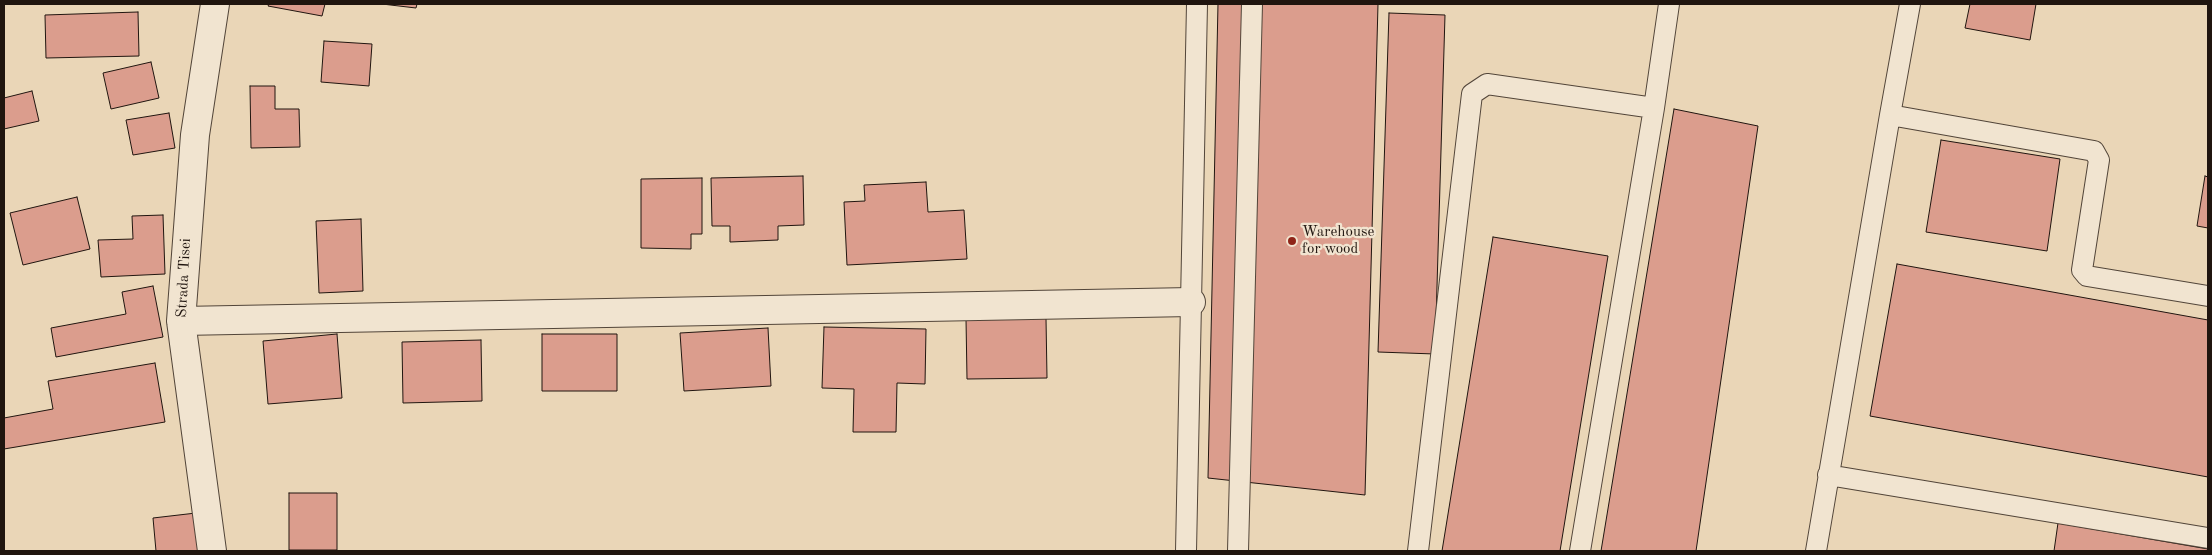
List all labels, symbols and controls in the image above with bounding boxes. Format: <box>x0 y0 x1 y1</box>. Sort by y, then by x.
place label: Warehouse for wood <box>1302 223 1374 258</box>
marker: Warehouse for wood <box>1286 235 1298 247</box>
street label: Strada Tisei <box>173 238 195 318</box>

